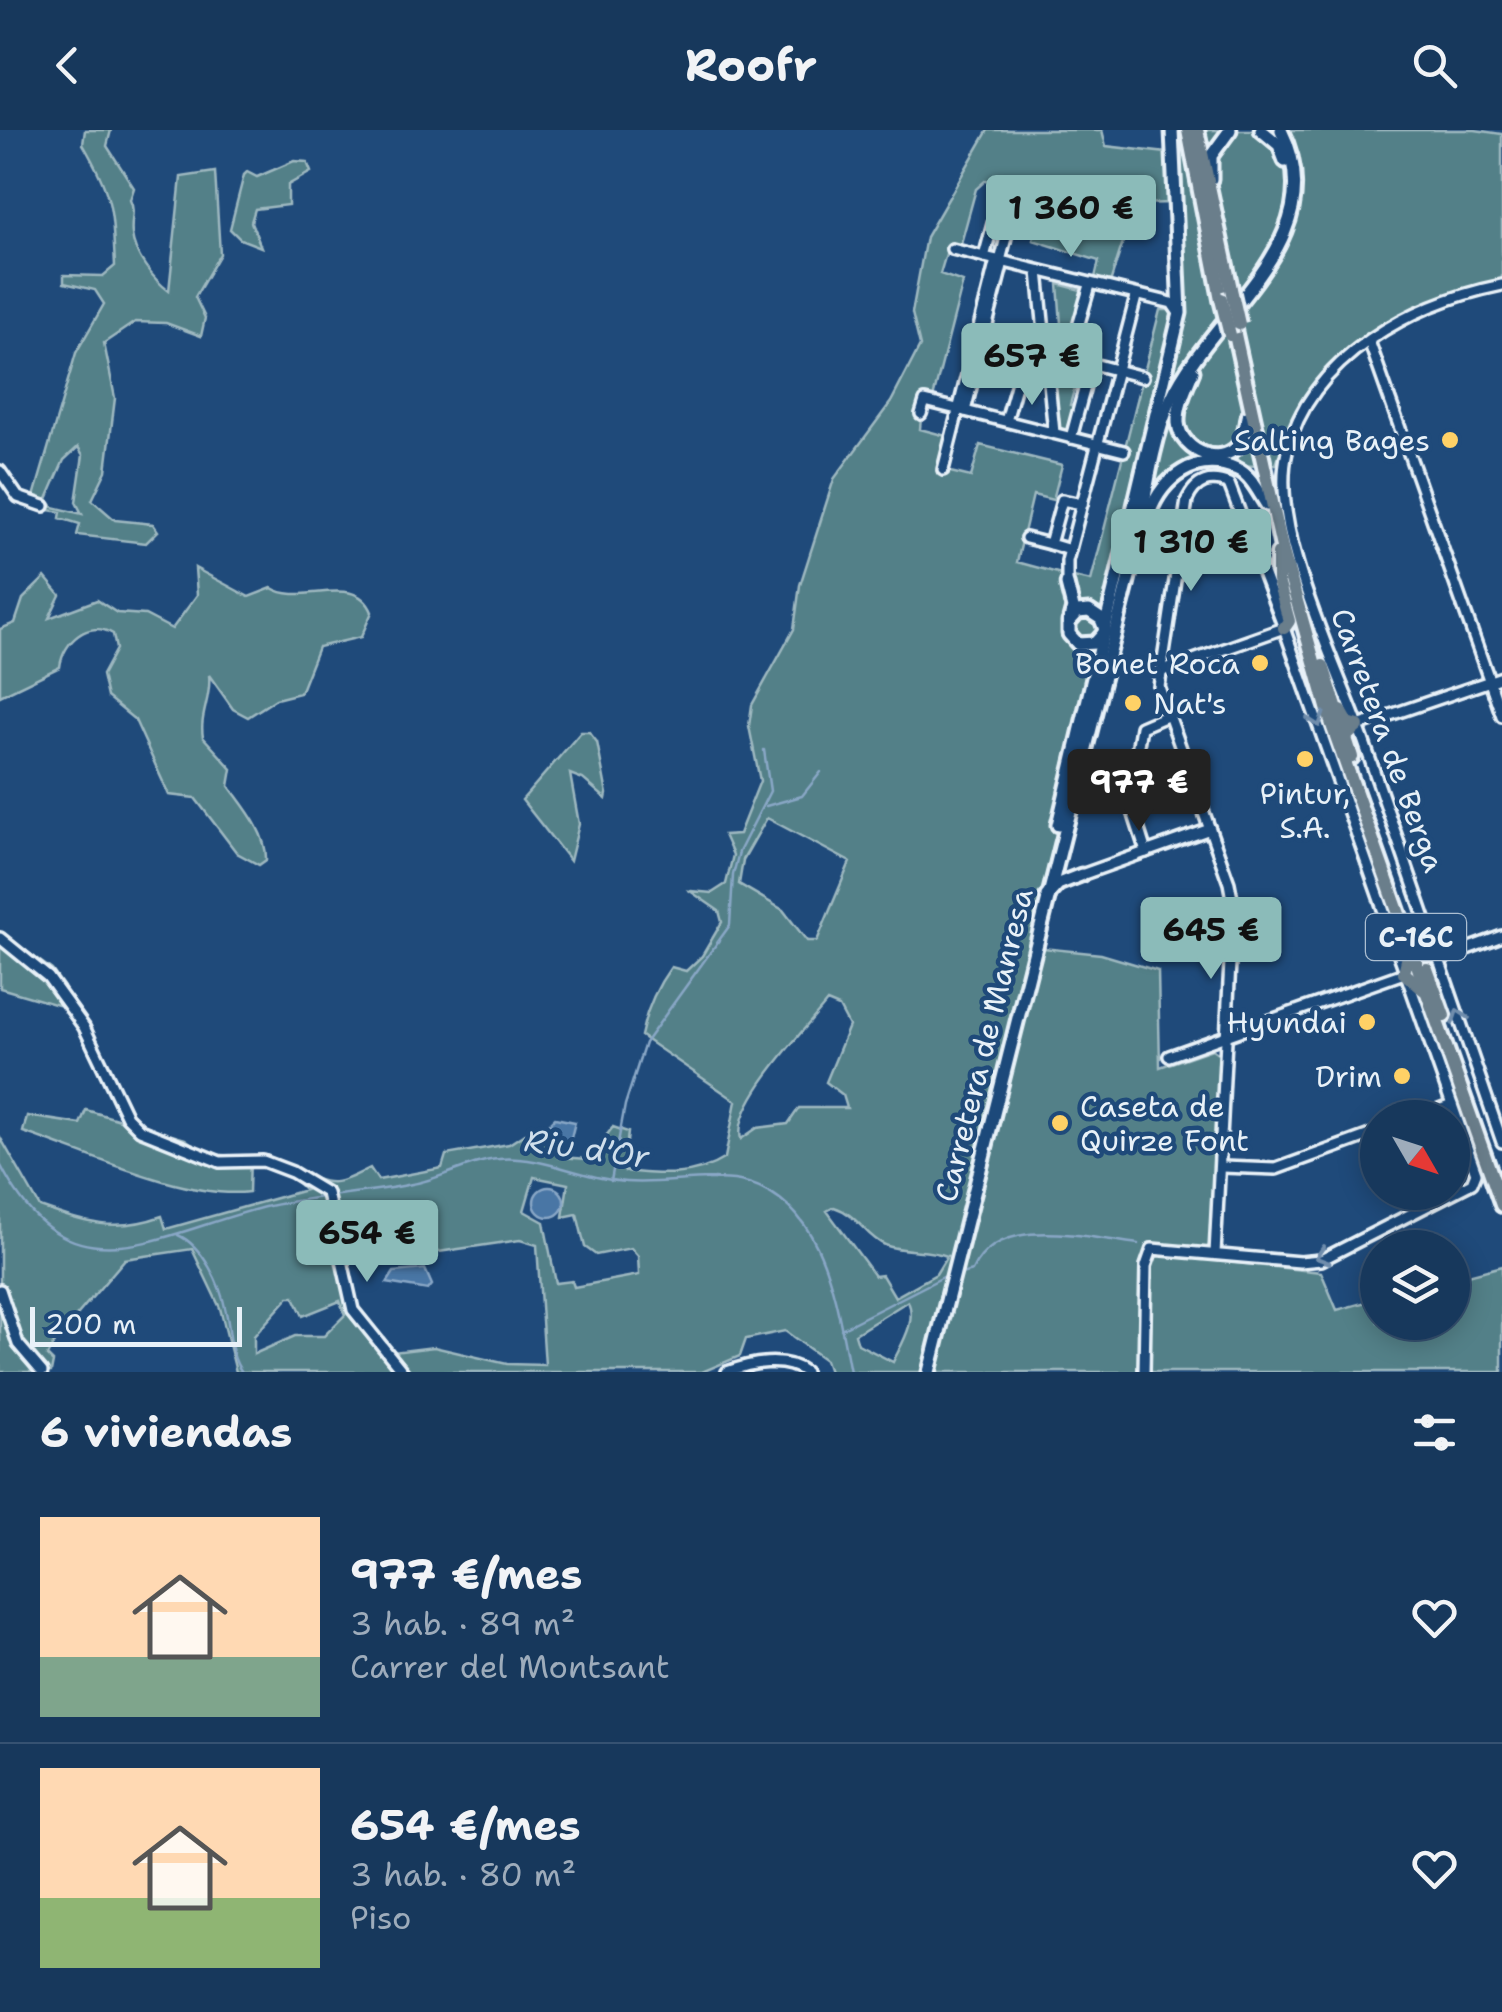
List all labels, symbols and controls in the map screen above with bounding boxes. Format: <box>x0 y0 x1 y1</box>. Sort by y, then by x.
text: Roofr <box>685 35 817 95</box>
icon: back <box>40 38 95 93</box>
icon: search <box>1407 38 1462 93</box>
pin: 1 360 € <box>979 175 1163 260</box>
text: 1 360 € <box>1008 186 1134 229</box>
pin: 657 € <box>962 323 1102 408</box>
text: 657 € <box>983 334 1081 377</box>
place label: Salting Bages <box>1234 420 1430 461</box>
marker: Salting Bages <box>1439 429 1461 451</box>
pin: 1 310 € <box>1099 509 1283 594</box>
text: 1 310 € <box>1133 520 1249 563</box>
street label: Carretera de Berga <box>1321 602 1455 878</box>
place label: Bonet Roca <box>1075 643 1240 684</box>
marker: Bonet Roca <box>1249 652 1271 674</box>
place label: Nat's <box>1153 683 1227 724</box>
marker: Nat's <box>1122 692 1144 714</box>
one-way arrow <box>1305 710 1326 727</box>
marker: Pintur, S.A. <box>1294 748 1316 770</box>
pin: 977 € <box>1069 749 1209 834</box>
text: 977 € <box>1089 760 1189 803</box>
place label: Pintur, S.A. <box>1259 773 1351 848</box>
street label: Carretera de Manresa <box>925 884 1043 1206</box>
pin: 645 € <box>1141 897 1281 982</box>
text: 645 € <box>1162 908 1260 951</box>
road number: C-16C <box>1366 914 1466 960</box>
place label: Hyundai <box>1226 1002 1347 1043</box>
one-way arrow <box>1451 1009 1471 1026</box>
marker: Hyundai <box>1356 1011 1378 1033</box>
place label: Drim <box>1315 1056 1382 1097</box>
marker: Drim <box>1391 1065 1413 1087</box>
place label: Caseta de Quirze Font <box>1080 1086 1249 1161</box>
north arrow <box>1360 1100 1470 1210</box>
map controls <box>1360 1100 1470 1340</box>
marker: Caseta de Quirze Font <box>1049 1112 1071 1134</box>
water label: Riu d'Or <box>522 1118 653 1178</box>
pin: 654 € <box>297 1200 437 1285</box>
text: 654 € <box>318 1211 416 1254</box>
button: layers <box>1360 1230 1470 1340</box>
one-way arrow <box>1314 1245 1331 1265</box>
scale bar <box>30 1302 242 1346</box>
text: 200 m <box>45 1305 136 1343</box>
text: 6 viviendas <box>40 1404 292 1460</box>
icon: filters <box>1407 1405 1462 1460</box>
text: 977 €/mes <box>350 1546 583 1602</box>
icon: home <box>120 1557 240 1677</box>
icon: heart <box>1407 1590 1462 1645</box>
text: 3 hab. · 89 m² <box>350 1602 575 1645</box>
text: Carrer del Montsant <box>350 1645 670 1688</box>
text: 654 €/mes <box>350 1797 581 1853</box>
icon: home <box>120 1808 240 1928</box>
icon: heart <box>1407 1841 1462 1896</box>
text: 3 hab. · 80 m² <box>350 1853 576 1896</box>
text: Piso <box>350 1896 411 1939</box>

